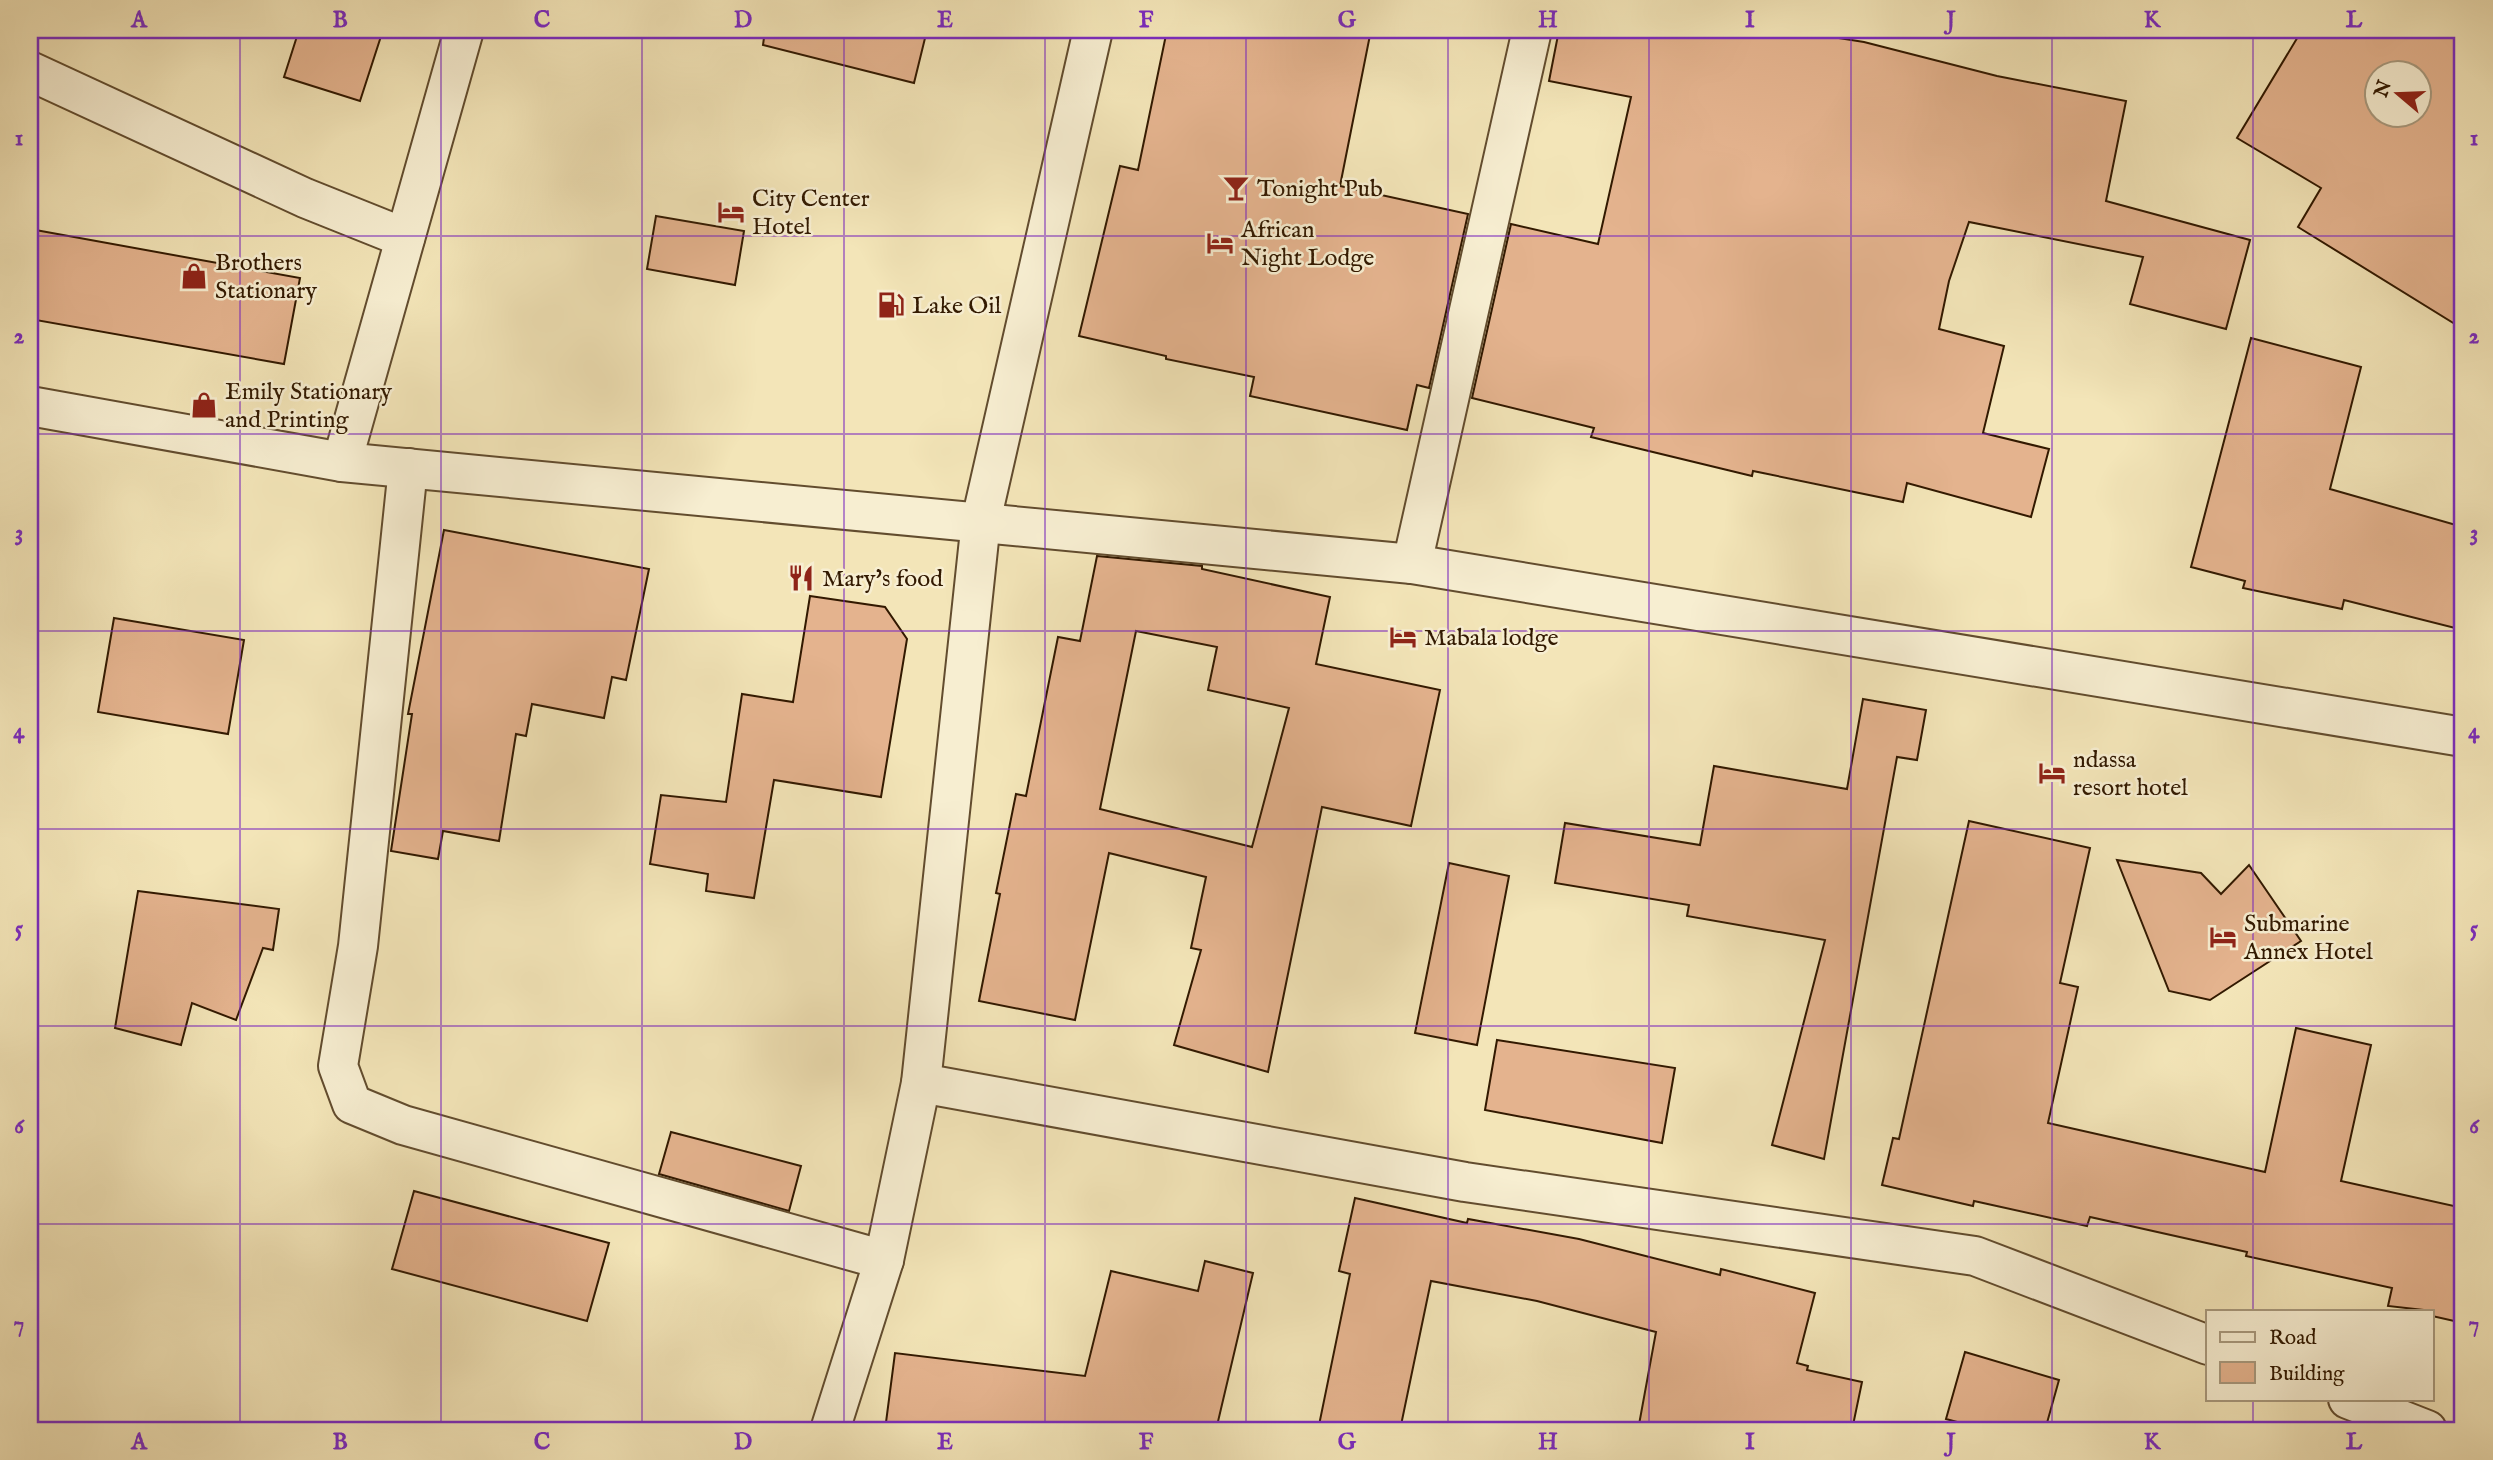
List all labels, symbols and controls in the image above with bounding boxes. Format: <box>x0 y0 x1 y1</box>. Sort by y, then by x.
text: A <box>130 6 148 35</box>
text: B <box>332 6 348 35</box>
text: C <box>534 6 551 35</box>
text: D <box>734 6 752 35</box>
text: E <box>937 6 953 35</box>
text: F <box>1139 6 1154 35</box>
text: G <box>1338 6 1357 35</box>
text: H <box>1538 6 1558 35</box>
text: I <box>1745 6 1755 35</box>
text: J <box>1943 6 1956 35</box>
text: K <box>2144 6 2162 35</box>
text: L <box>2346 6 2363 35</box>
north arrow <box>2364 60 2434 130</box>
text: N <box>2369 77 2398 102</box>
text: 1 <box>15 124 23 153</box>
text: 1 <box>2470 124 2478 153</box>
bar icon: Tonight Pub <box>1221 173 1251 203</box>
place label: Tonight Pub <box>1257 174 1383 205</box>
place label: City Center Hotel <box>752 184 870 243</box>
hotel icon: City Center Hotel <box>716 197 746 227</box>
place label: African Night Lodge <box>1240 215 1374 274</box>
hotel icon: African Night Lodge <box>1205 228 1235 258</box>
place label: Brothers Stationary <box>215 248 317 307</box>
shop icon: Brothers Stationary <box>179 261 209 291</box>
fuel station icon: Lake Oil <box>876 290 906 320</box>
place label: Lake Oil <box>912 291 1002 322</box>
text: 2 <box>14 322 25 351</box>
text: 2 <box>2469 322 2480 351</box>
place label: Emily Stationary and Printing <box>225 377 392 436</box>
shop icon: Emily Stationary and Printing <box>189 390 219 420</box>
text: 3 <box>15 519 23 548</box>
text: 3 <box>2470 519 2478 548</box>
restaurant icon: Mary's food <box>786 563 816 593</box>
place label: Mary's food <box>822 564 943 595</box>
hotel icon: Mabala lodge <box>1388 622 1418 652</box>
place label: Mabala lodge <box>1424 623 1559 654</box>
text: 4 <box>13 717 25 746</box>
text: 4 <box>2468 717 2480 746</box>
place label: ndassa resort hotel <box>2073 745 2188 804</box>
hotel icon: ndassa resort hotel <box>2037 758 2067 788</box>
place label: Submarine Annex Hotel <box>2243 909 2373 968</box>
text: 5 <box>15 915 24 944</box>
text: 5 <box>2470 915 2479 944</box>
hotel icon: Submarine Annex Hotel <box>2208 922 2238 952</box>
text: 6 <box>14 1112 25 1141</box>
text: 6 <box>2469 1112 2480 1141</box>
text: 7 <box>14 1310 24 1339</box>
legend <box>2206 1310 2434 1400</box>
text: 7 <box>2469 1310 2479 1339</box>
text: Road <box>2269 1325 2317 1352</box>
text: Building <box>2269 1361 2345 1388</box>
text: A <box>130 1428 148 1457</box>
text: B <box>332 1428 348 1457</box>
text: C <box>534 1428 551 1457</box>
text: D <box>734 1428 752 1457</box>
text: E <box>937 1428 953 1457</box>
text: F <box>1139 1428 1154 1457</box>
text: G <box>1338 1428 1357 1457</box>
text: H <box>1538 1428 1558 1457</box>
text: I <box>1745 1428 1755 1457</box>
text: J <box>1943 1428 1956 1457</box>
text: K <box>2144 1428 2162 1457</box>
text: L <box>2346 1428 2363 1457</box>

